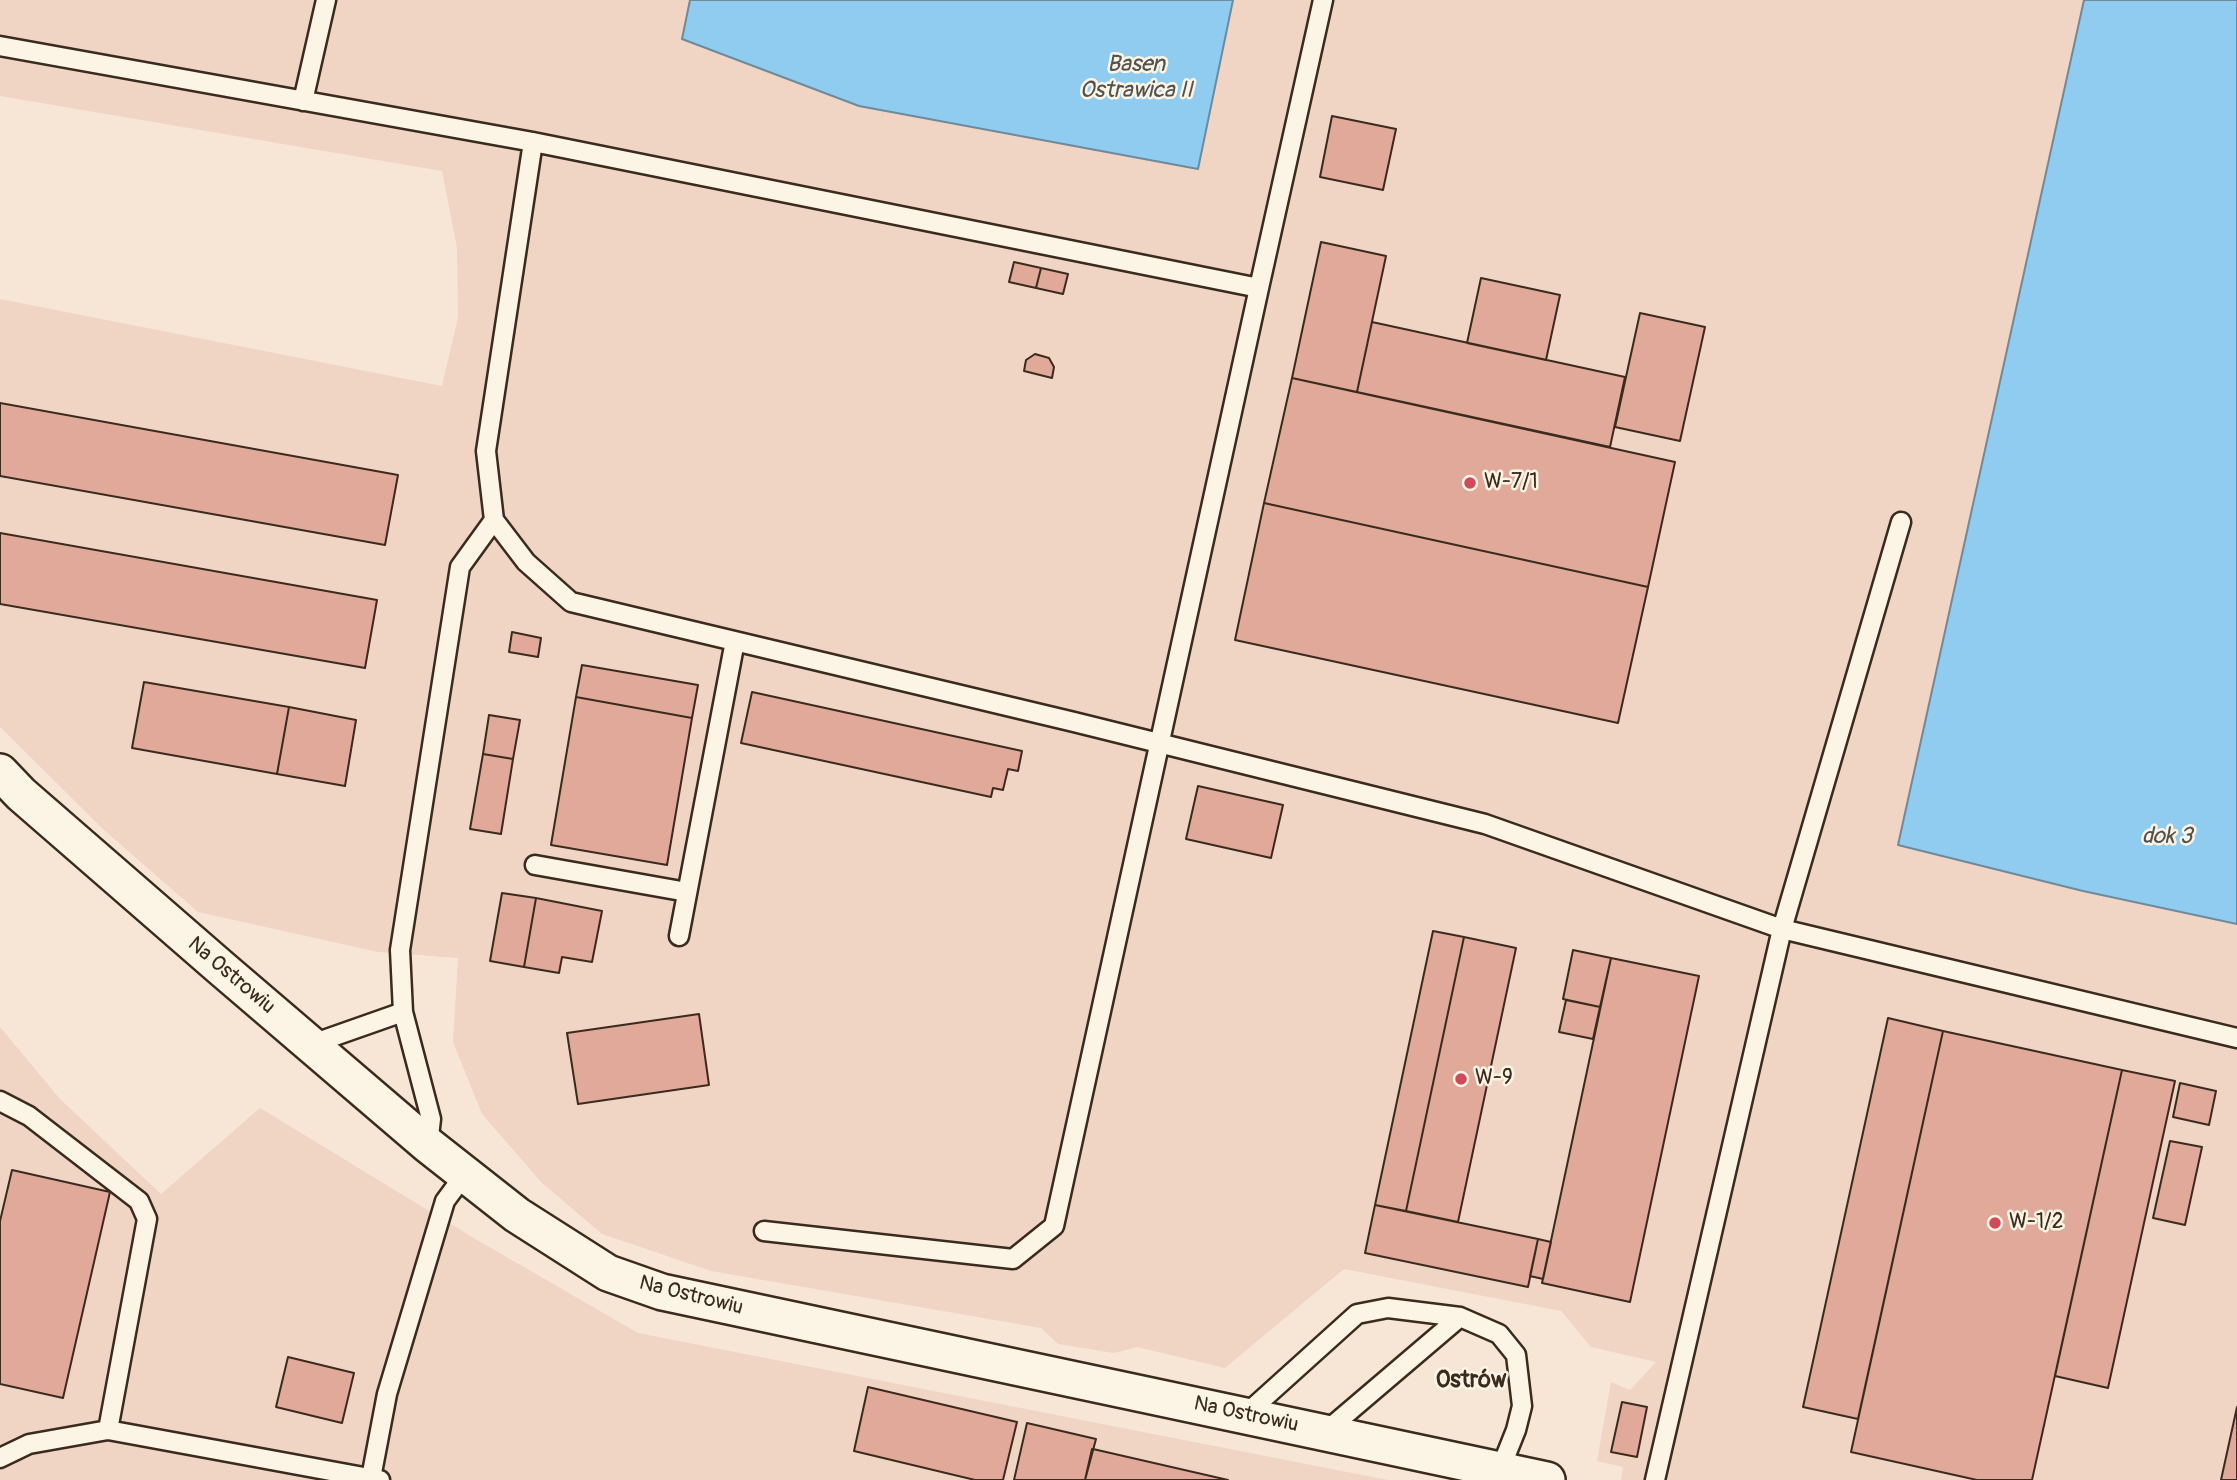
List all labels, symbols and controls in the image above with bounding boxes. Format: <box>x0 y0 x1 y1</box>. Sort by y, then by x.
water label: Basen Ostrawica II <box>1079 51 1193 105</box>
place label: W-7/1 <box>1484 470 1538 496</box>
marker: W-7/1 <box>1462 475 1478 491</box>
water label: dok 3 <box>2142 823 2192 851</box>
street label: Na Ostrowiu <box>182 932 280 1020</box>
place label: W-9 <box>1475 1066 1513 1092</box>
marker: W-9 <box>1453 1071 1469 1087</box>
place label: W-1/2 <box>2009 1210 2063 1236</box>
marker: W-1/2 <box>1987 1215 2003 1231</box>
street label: Na Ostrowiu <box>636 1271 746 1321</box>
district label: Ostrów <box>1436 1367 1506 1395</box>
street label: Na Ostrowiu <box>1191 1392 1301 1438</box>

